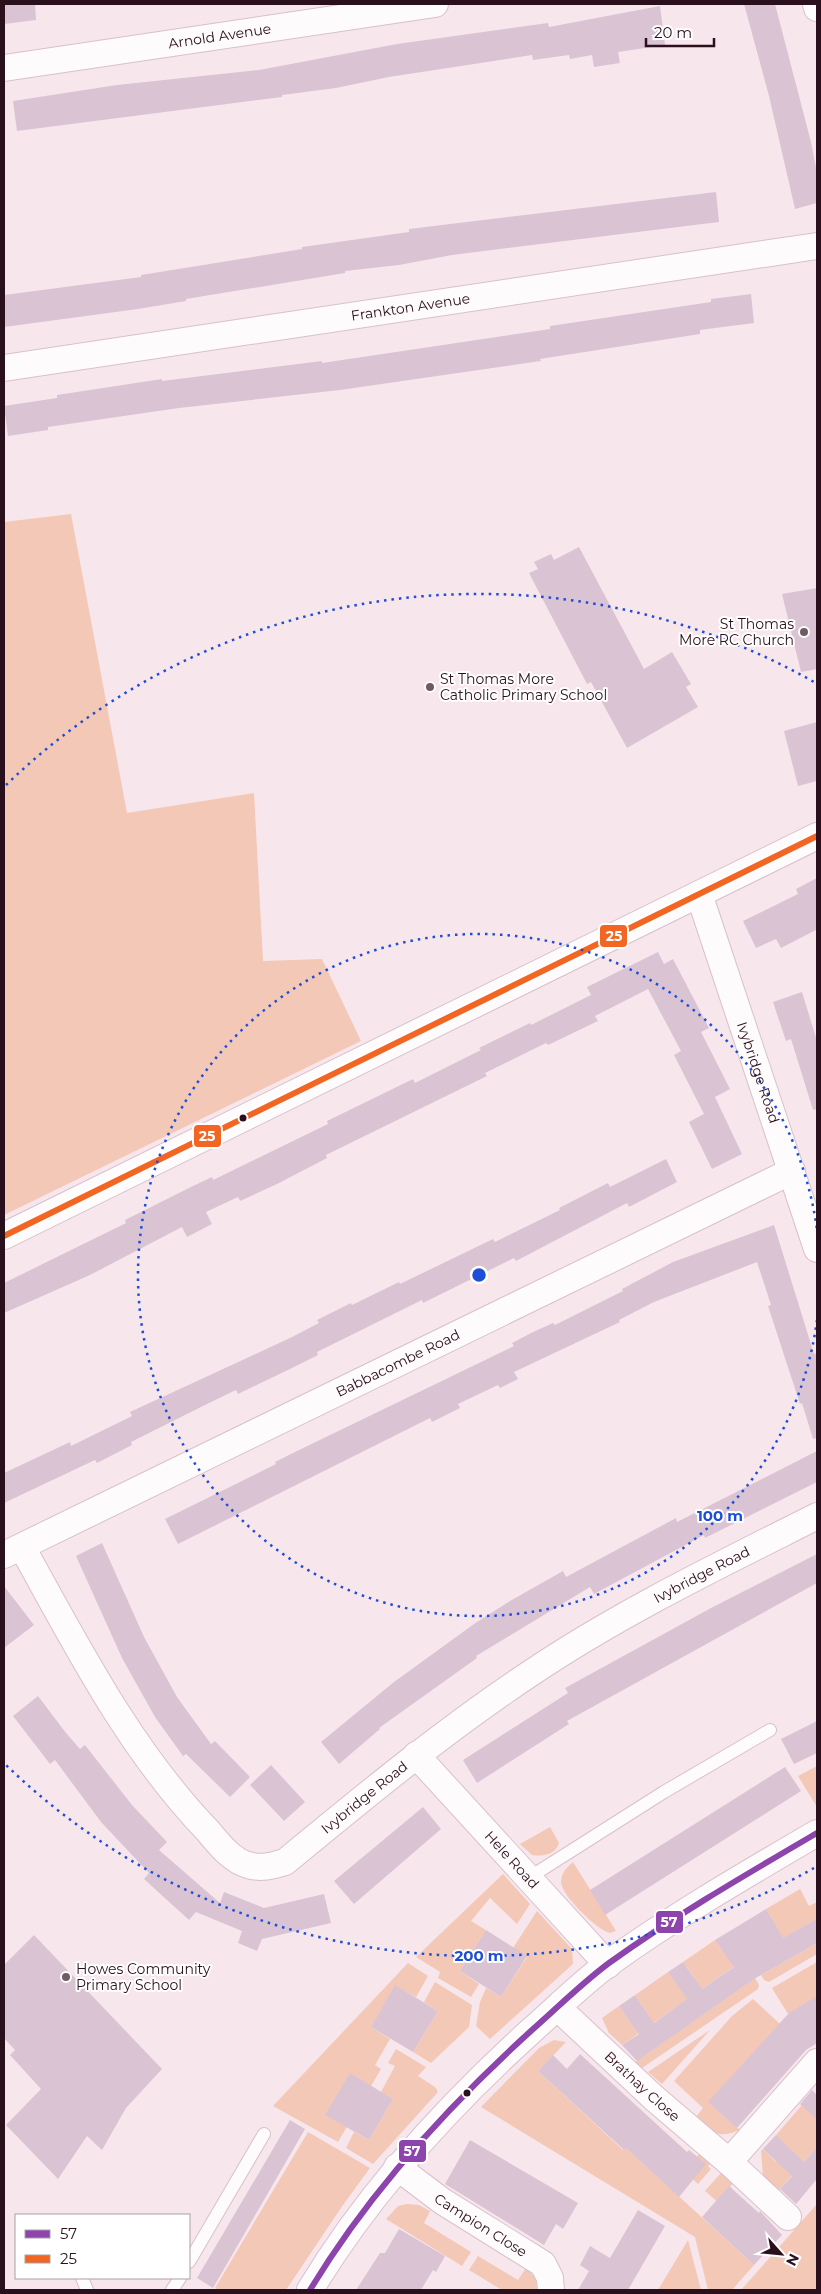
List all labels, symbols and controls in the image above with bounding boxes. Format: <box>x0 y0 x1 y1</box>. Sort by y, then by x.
scale bar <box>646 15 714 47</box>
street label: Arnold Avenue <box>167 19 272 52</box>
text: 20 m <box>654 23 692 42</box>
street label: Frankton Avenue <box>350 289 471 325</box>
place label: St Thomas More RC Church <box>679 615 794 649</box>
marker: St Thomas More RC Church <box>798 626 810 638</box>
place label: St Thomas More Catholic Primary School <box>440 670 607 704</box>
marker: St Thomas More Catholic Primary School <box>424 681 436 693</box>
line badge: 25 <box>599 924 628 948</box>
text: 25 <box>606 927 622 945</box>
street label: Ivybridge Road <box>733 1019 784 1126</box>
unlabelled marker <box>238 1113 248 1123</box>
line badge: 25 <box>193 1124 222 1148</box>
text: 25 <box>199 1127 215 1145</box>
centre of rings <box>470 1266 488 1284</box>
street label: Babbacombe Road <box>333 1325 463 1401</box>
text: 100 m <box>697 1506 743 1525</box>
street label: Ivybridge Road <box>650 1542 753 1607</box>
street label: Ivybridge Road <box>317 1757 411 1838</box>
street label: Hele Road <box>481 1827 543 1893</box>
line badge: 57 <box>655 1910 684 1934</box>
text: 57 <box>661 1913 678 1931</box>
text: 200 m <box>454 1946 504 1965</box>
place label: Howes Community Primary School <box>76 1960 211 1994</box>
marker: Howes Community Primary School <box>60 1971 72 1983</box>
street label: Brathay Close <box>601 2047 684 2125</box>
unlabelled marker <box>462 2088 472 2098</box>
line badge: 57 <box>398 2139 427 2163</box>
text: 57 <box>404 2142 421 2160</box>
street label: Campion Close <box>431 2189 530 2261</box>
legend <box>15 2214 190 2279</box>
text: 57 <box>60 2224 77 2243</box>
north arrow <box>756 2229 806 2279</box>
text: 25 <box>60 2249 77 2268</box>
text: N <box>782 2251 803 2269</box>

